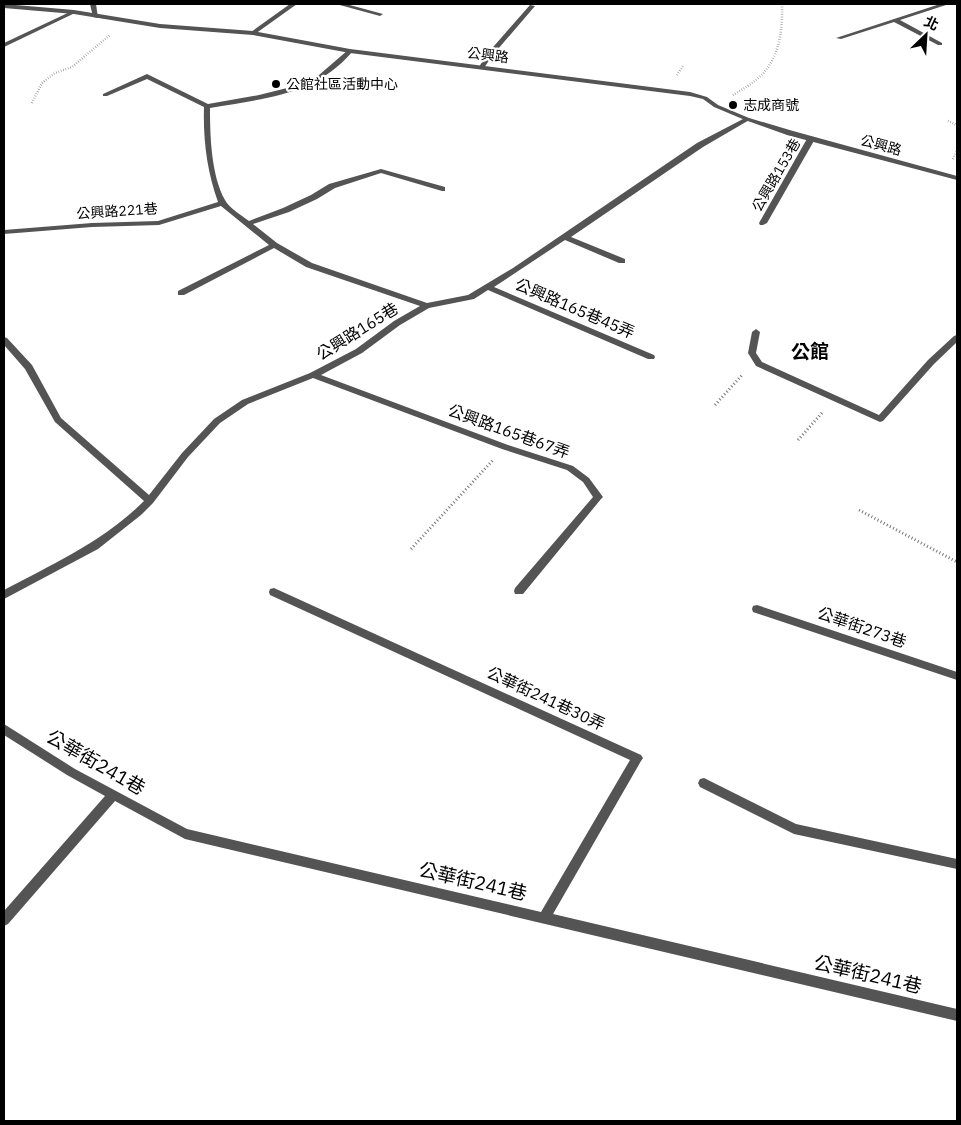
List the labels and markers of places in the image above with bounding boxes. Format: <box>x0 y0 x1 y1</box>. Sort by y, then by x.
place label: 公館社區活動中心 <box>286 75 398 93</box>
marker: 公館社區活動中心 <box>270 78 282 90</box>
place label: 志成商號 <box>743 96 799 114</box>
marker: 志成商號 <box>727 99 739 111</box>

